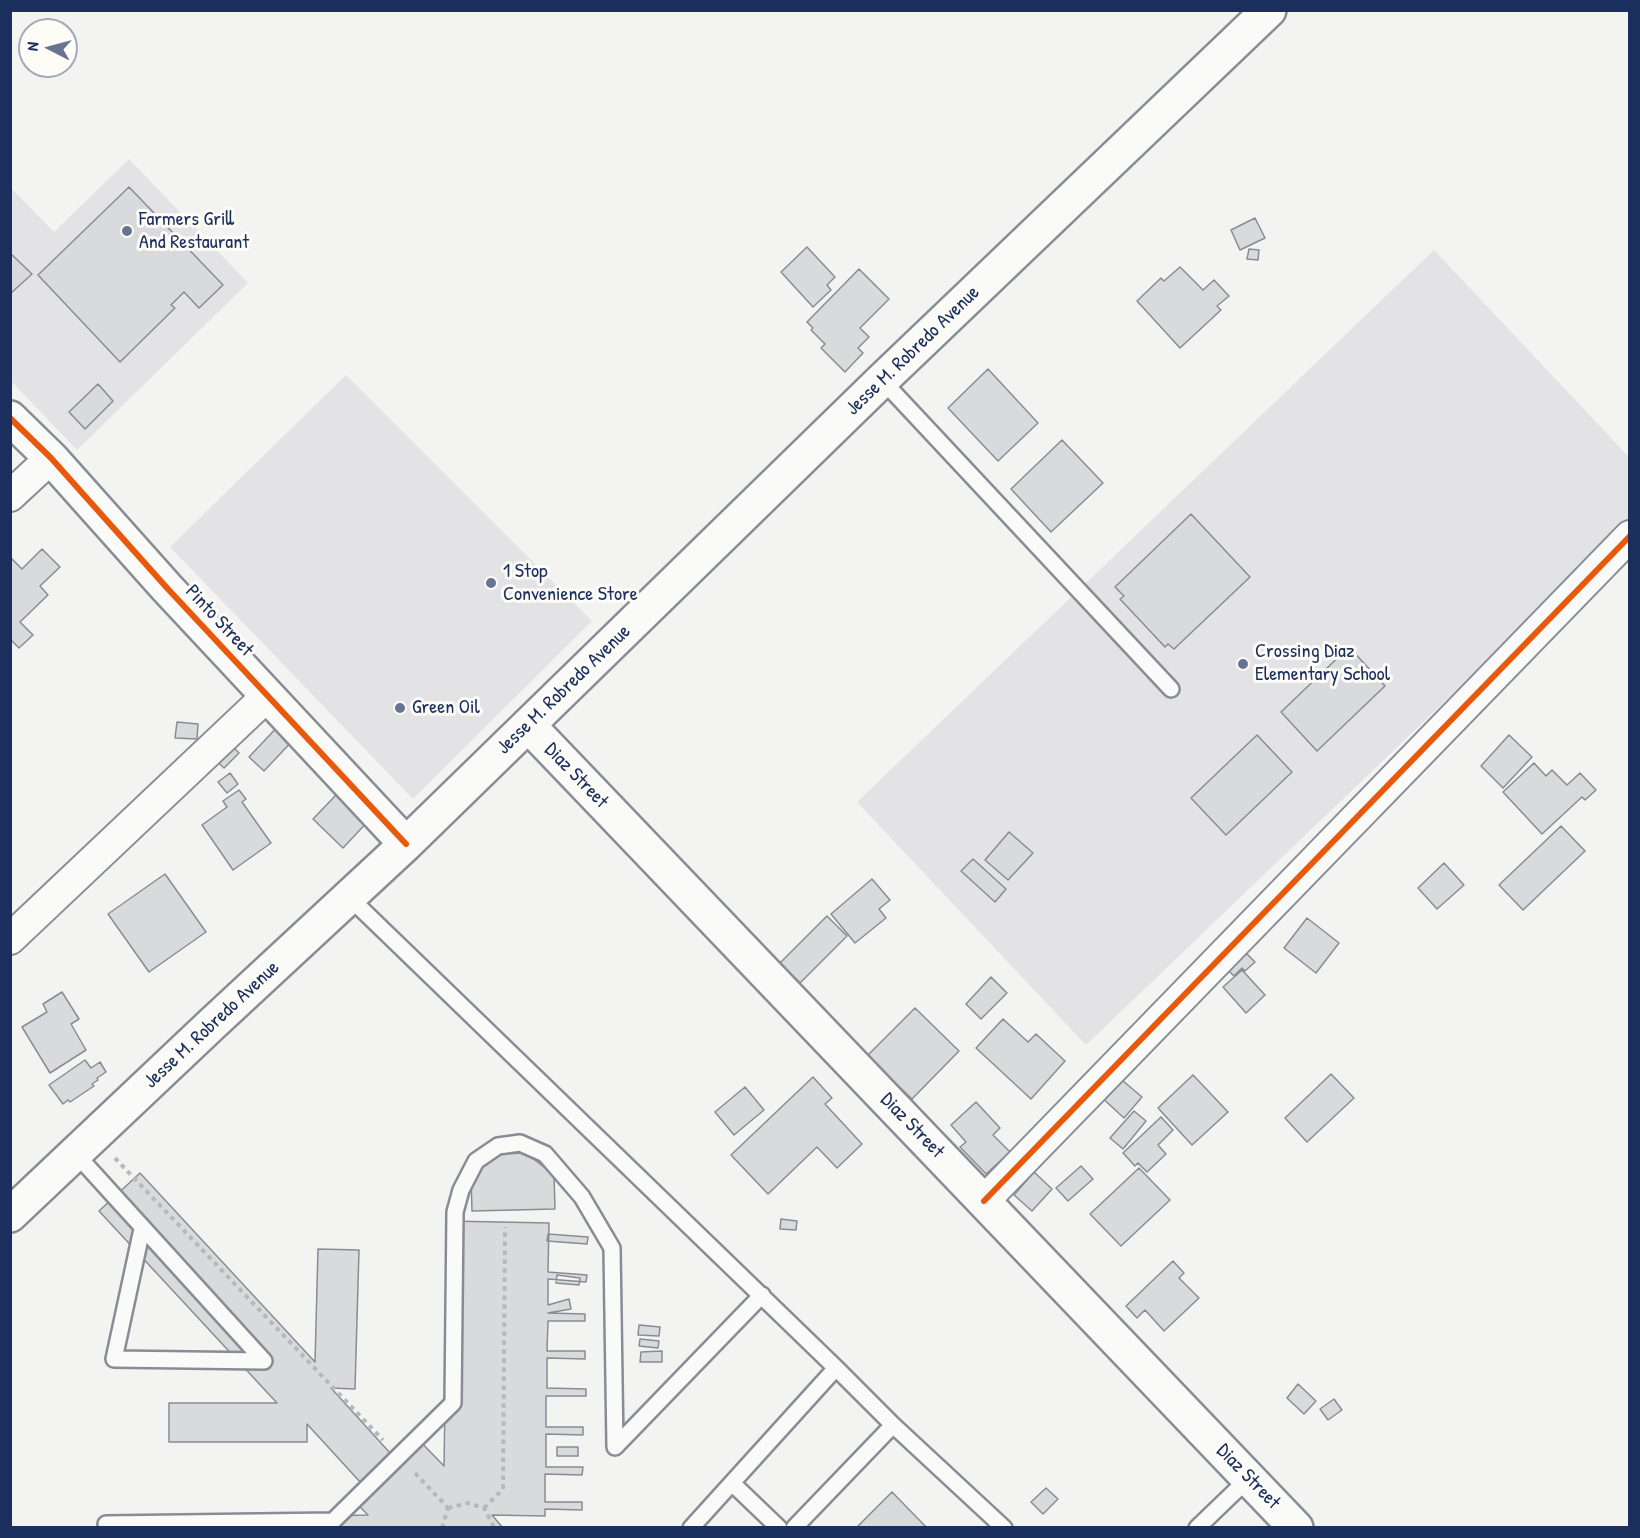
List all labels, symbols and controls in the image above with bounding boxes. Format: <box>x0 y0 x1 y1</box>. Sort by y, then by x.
north arrow <box>18 18 78 78</box>
text: N <box>21 41 43 52</box>
place label: Farmers Grill And Restaurant <box>139 208 249 255</box>
marker: Farmers Grill And Restaurant <box>120 224 134 238</box>
street label: Jesse M. Robredo Avenue <box>841 281 985 421</box>
place label: 1 Stop Convenience Store <box>503 560 638 607</box>
marker: 1 Stop Convenience Store <box>484 576 498 590</box>
street label: Pinto Street <box>180 580 258 662</box>
street label: Jesse M. Robredo Avenue <box>492 620 636 760</box>
place label: Crossing Diaz Elementary School <box>1255 640 1390 687</box>
marker: Crossing Diaz Elementary School <box>1236 657 1250 671</box>
place label: Green Oil <box>412 696 480 720</box>
marker: Green Oil <box>393 701 407 715</box>
street label: Diaz Street <box>539 738 613 814</box>
street label: Jesse M. Robredo Avenue <box>139 956 285 1094</box>
street label: Diaz Street <box>875 1088 949 1164</box>
street label: Diaz Street <box>1211 1439 1285 1515</box>

